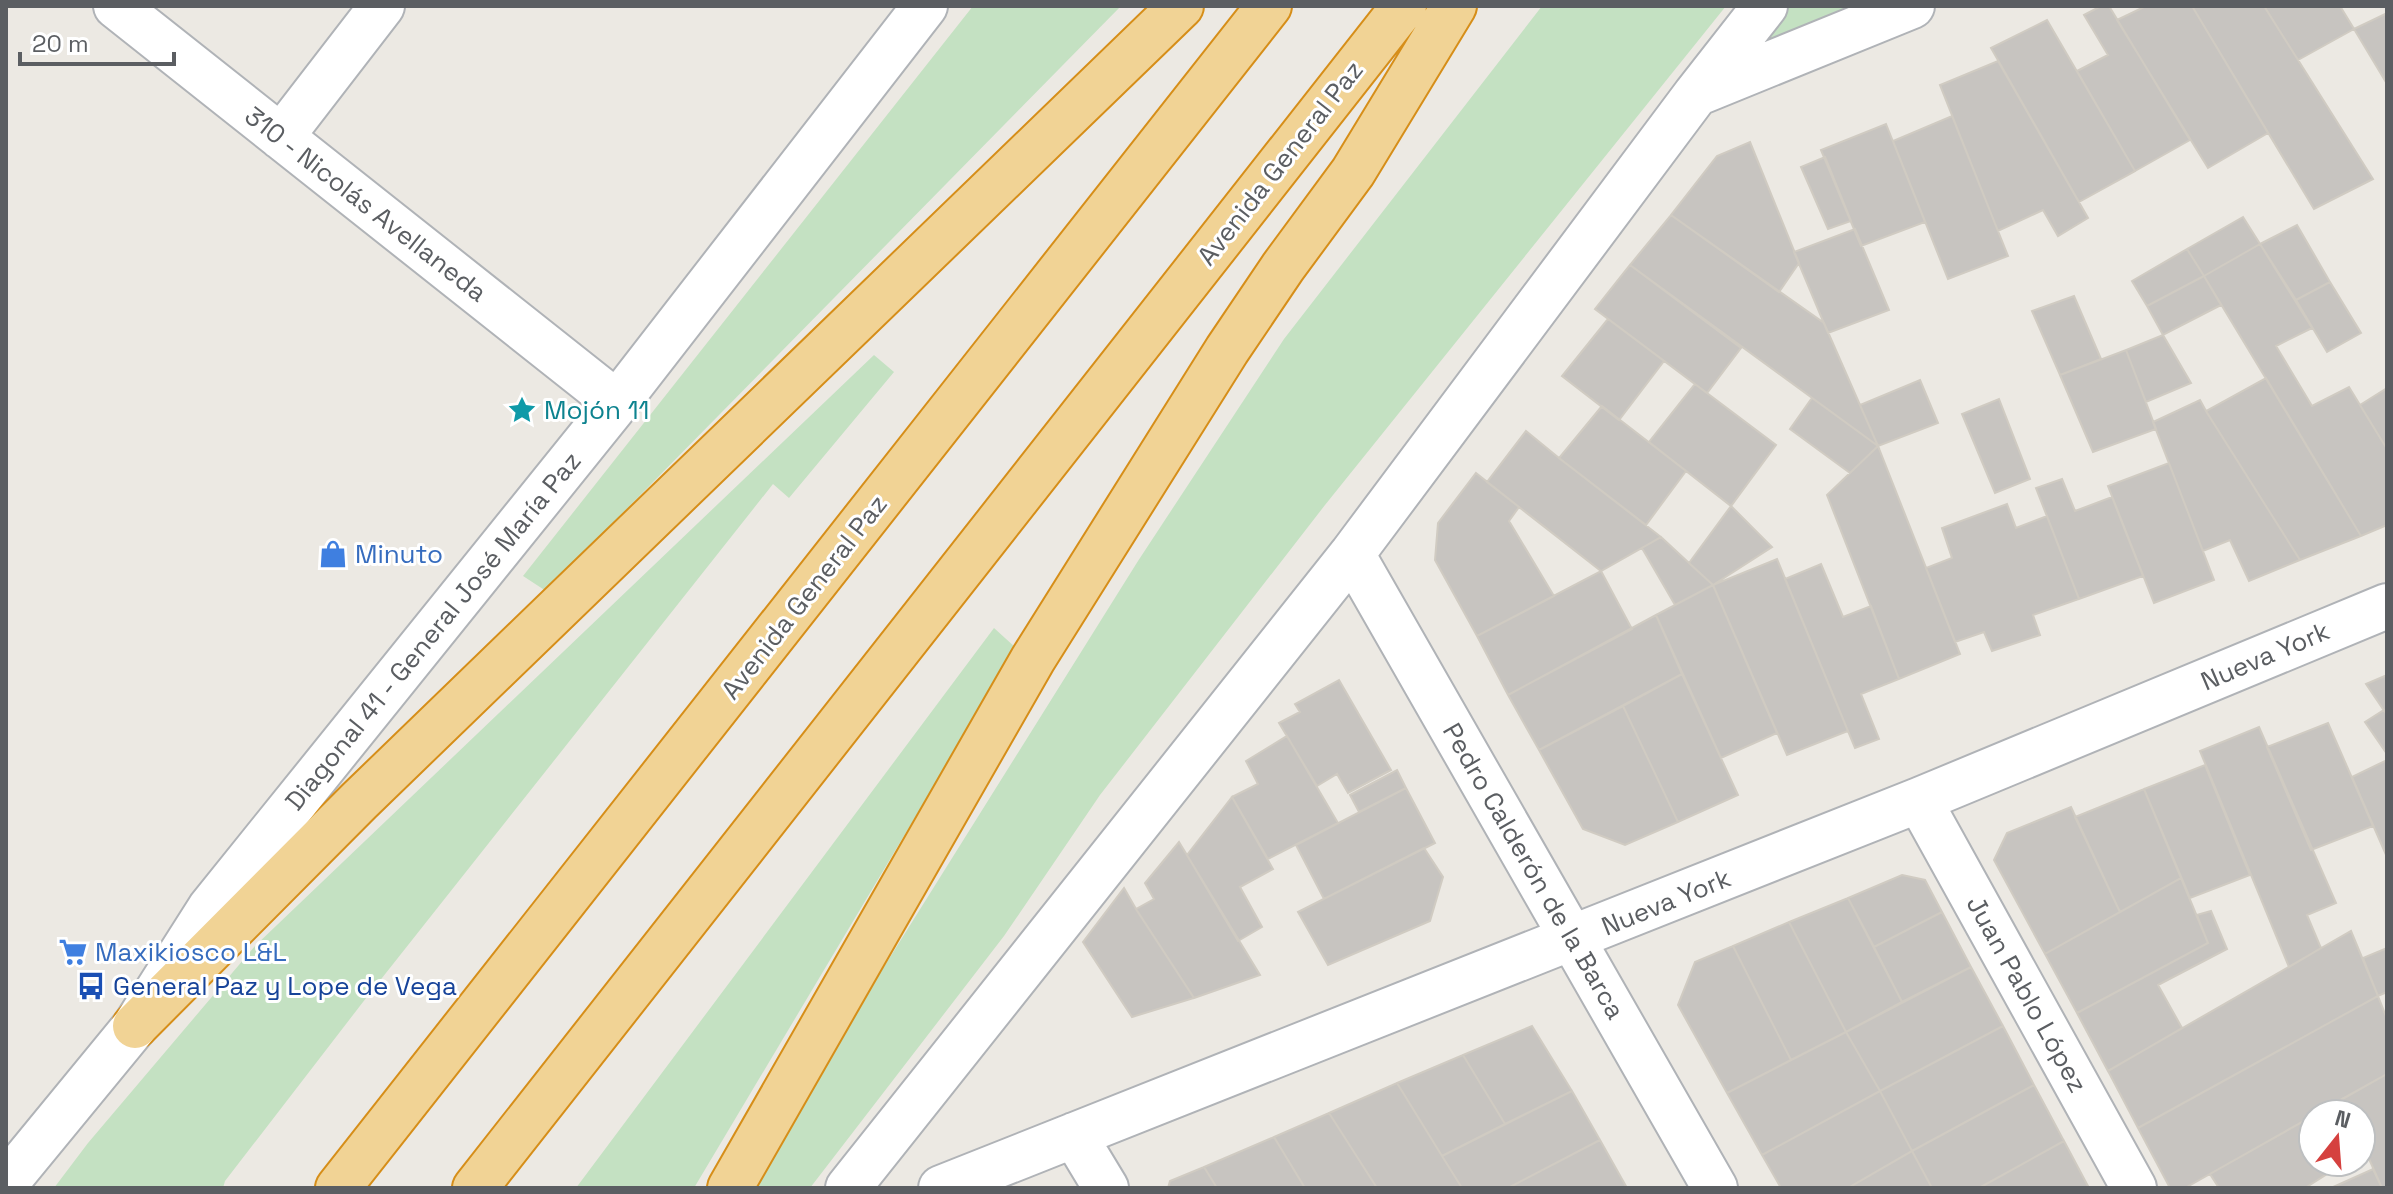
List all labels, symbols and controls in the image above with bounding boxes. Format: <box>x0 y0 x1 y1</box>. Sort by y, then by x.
scale bar <box>20 16 174 66</box>
text: 20 m <box>32 28 89 59</box>
street label: Avenida General Paz <box>1189 54 1371 272</box>
street label: 310 - Nicolás Avellaneda <box>238 99 494 309</box>
place label: Mojón 11 <box>544 393 649 427</box>
place icon: Mojón 11 <box>507 395 537 425</box>
street label: Diagonal 41 - General José María Paz <box>278 445 588 817</box>
street label: Avenida General Paz <box>713 488 895 706</box>
place label: Minuto <box>355 537 443 571</box>
shop icon: Minuto <box>318 539 348 569</box>
street label: Nueva York <box>2196 614 2334 698</box>
street label: Pedro Calderón de la Barca <box>1435 717 1633 1025</box>
street label: Nueva York <box>1596 861 1736 943</box>
street label: Juan Pablo López <box>1959 890 2095 1098</box>
place label: Maxikiosco L&L <box>95 935 287 969</box>
supermarket icon: Maxikiosco L&L <box>58 937 88 967</box>
place label: General Paz y Lope de Vega <box>113 969 457 1003</box>
bus stop icon: General Paz y Lope de Vega <box>76 971 106 1001</box>
north arrow <box>2297 1098 2377 1178</box>
text: N <box>2332 1103 2354 1134</box>

